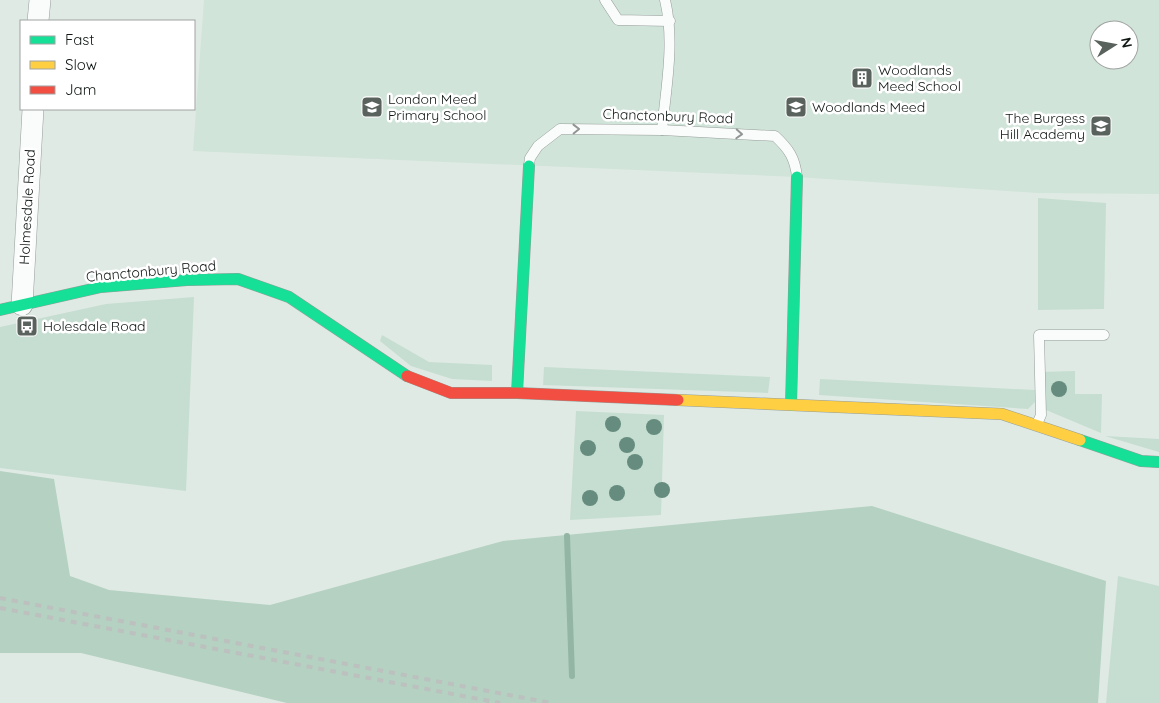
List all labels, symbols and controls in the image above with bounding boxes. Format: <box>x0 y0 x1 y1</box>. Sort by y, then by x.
legend <box>20 20 195 110</box>
north arrow <box>1089 20 1139 70</box>
text: Fast <box>65 30 94 49</box>
text: N <box>1117 36 1137 49</box>
text: Slow <box>65 55 97 74</box>
place label: Woodlands Meed School <box>878 61 961 95</box>
building icon: Woodlands Meed School <box>850 66 874 90</box>
text: Jam <box>65 80 96 99</box>
place label: London Meed Primary School <box>388 90 486 124</box>
school or university icon: London Meed Primary School <box>360 95 384 119</box>
school or university icon: Woodlands Meed <box>784 95 808 119</box>
place label: Woodlands Meed <box>812 98 925 116</box>
street label: Chanctonbury Road <box>602 105 734 127</box>
place label: The Burgess Hill Academy <box>1000 109 1085 143</box>
school or university icon: The Burgess Hill Academy <box>1089 114 1113 138</box>
one-way arrow <box>573 124 581 134</box>
one-way arrow <box>736 129 743 139</box>
street label: Holmesdale Road <box>15 149 39 265</box>
street label: Chanctonbury Road <box>85 256 217 286</box>
bus stop icon: Holesdale Road <box>15 314 39 338</box>
place label: Holesdale Road <box>43 317 146 335</box>

